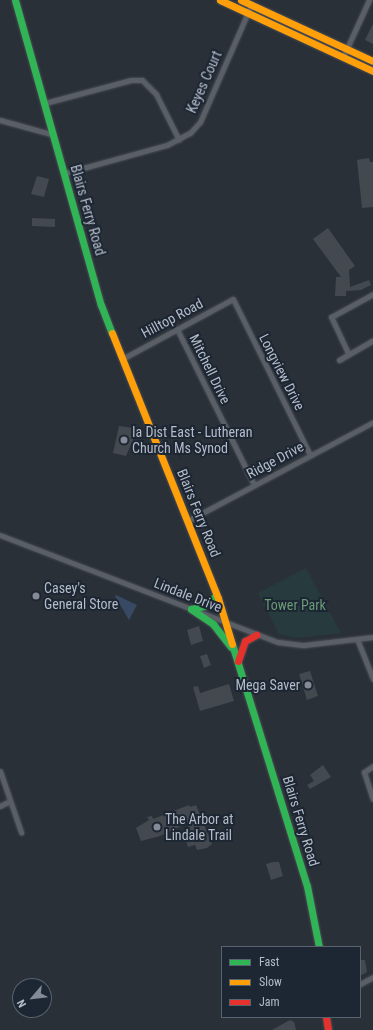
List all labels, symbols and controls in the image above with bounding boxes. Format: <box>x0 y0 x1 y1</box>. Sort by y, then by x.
street label: Keyes Court <box>183 48 225 116</box>
street label: Blairs Ferry Road <box>67 163 109 257</box>
street label: Hilltop Road <box>138 295 206 341</box>
street label: Mitchell Drive <box>186 331 234 407</box>
street label: Longview Drive <box>256 331 308 413</box>
place label: Ia Dist East - Lutheran Church Ms Synod <box>132 424 253 456</box>
marker: Ia Dist East - Lutheran Church Ms Synod <box>119 435 129 445</box>
street label: Ridge Drive <box>244 438 306 482</box>
street label: Blairs Ferry Road <box>174 466 224 560</box>
street label: Lindale Drive <box>152 574 224 616</box>
place label: Casey's General Store <box>44 580 118 612</box>
marker: Casey's General Store <box>31 591 41 601</box>
park label: Tower Park <box>264 597 326 613</box>
place label: Mega Saver <box>235 677 300 693</box>
marker: Mega Saver <box>303 680 313 690</box>
street label: Blairs Ferry Road <box>279 774 323 868</box>
place label: The Arbor at Lindale Trail <box>165 811 233 844</box>
marker: The Arbor at Lindale Trail <box>152 822 162 832</box>
legend <box>221 946 361 1018</box>
text: Fast <box>259 955 279 969</box>
text: Slow <box>259 975 282 989</box>
north arrow <box>12 978 52 1018</box>
text: Jam <box>259 995 280 1009</box>
text: N <box>15 997 29 1009</box>

